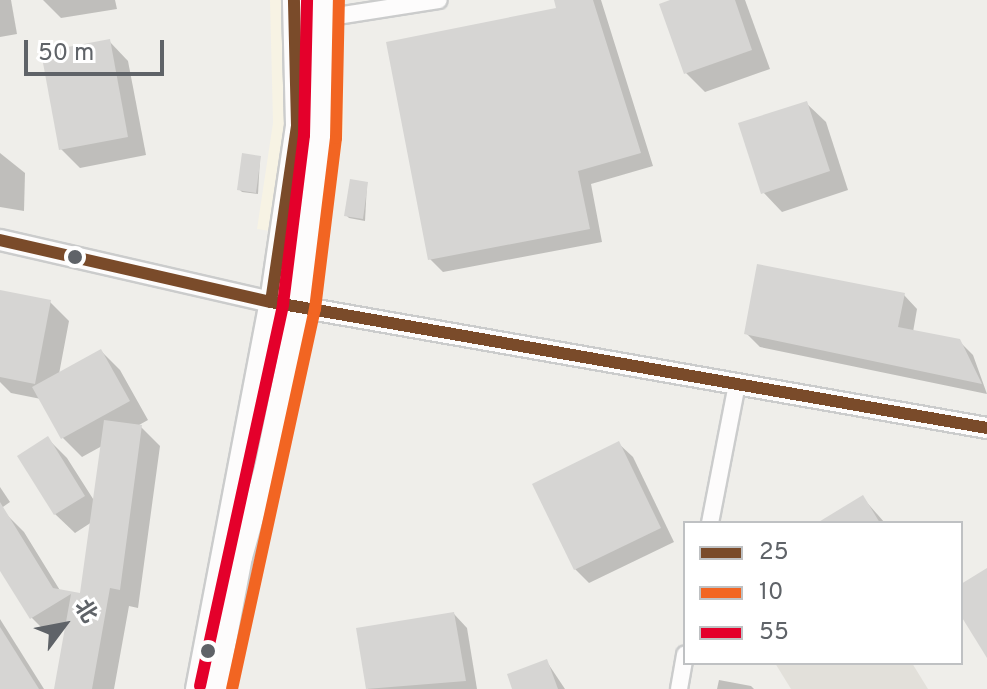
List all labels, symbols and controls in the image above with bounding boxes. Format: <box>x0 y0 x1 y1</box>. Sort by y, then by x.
scale bar <box>28 24 168 74</box>
text: 50 m <box>38 39 94 69</box>
unlabelled marker <box>67 249 83 265</box>
legend <box>683 521 963 665</box>
text: 25 <box>759 538 789 568</box>
text: 10 <box>759 578 783 608</box>
north arrow <box>24 585 104 665</box>
text: 北 <box>67 596 102 628</box>
text: 55 <box>759 618 789 648</box>
unlabelled marker <box>200 643 216 659</box>

